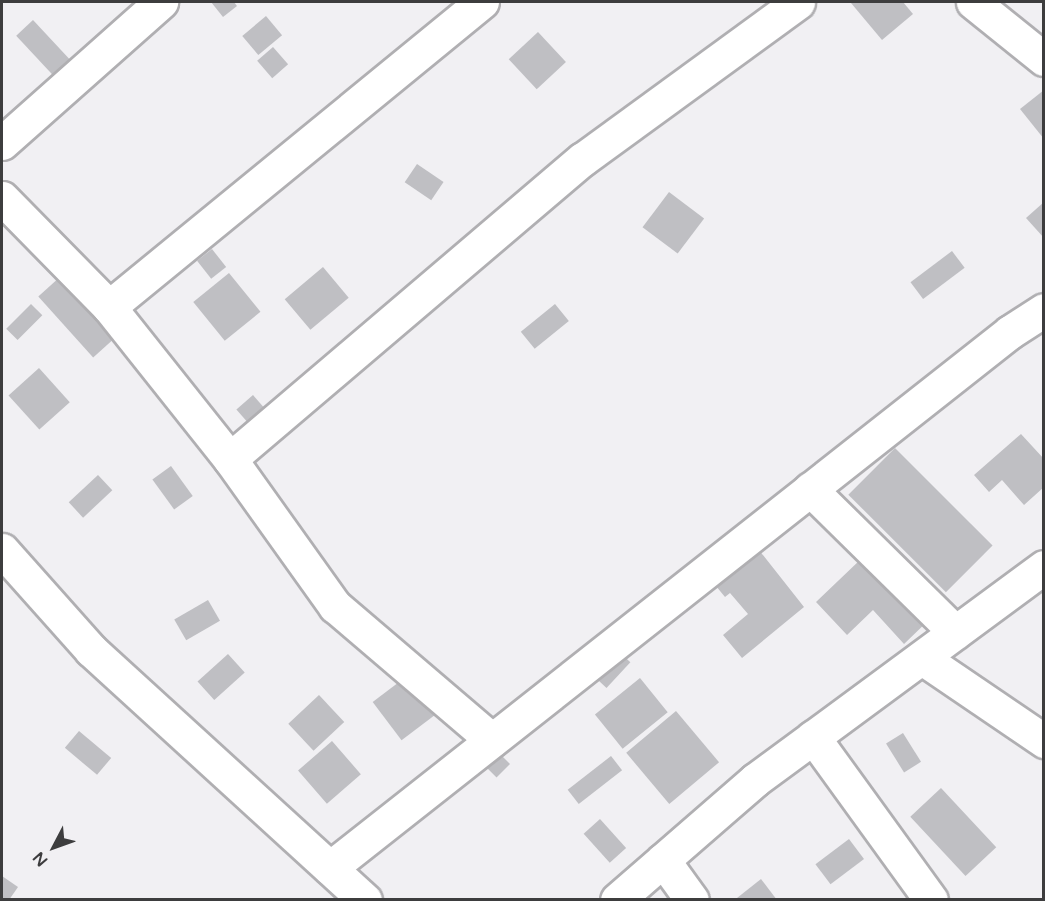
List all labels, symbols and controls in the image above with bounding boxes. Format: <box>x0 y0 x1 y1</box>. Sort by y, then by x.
north arrow <box>24 817 84 877</box>
text: N <box>29 847 52 870</box>

